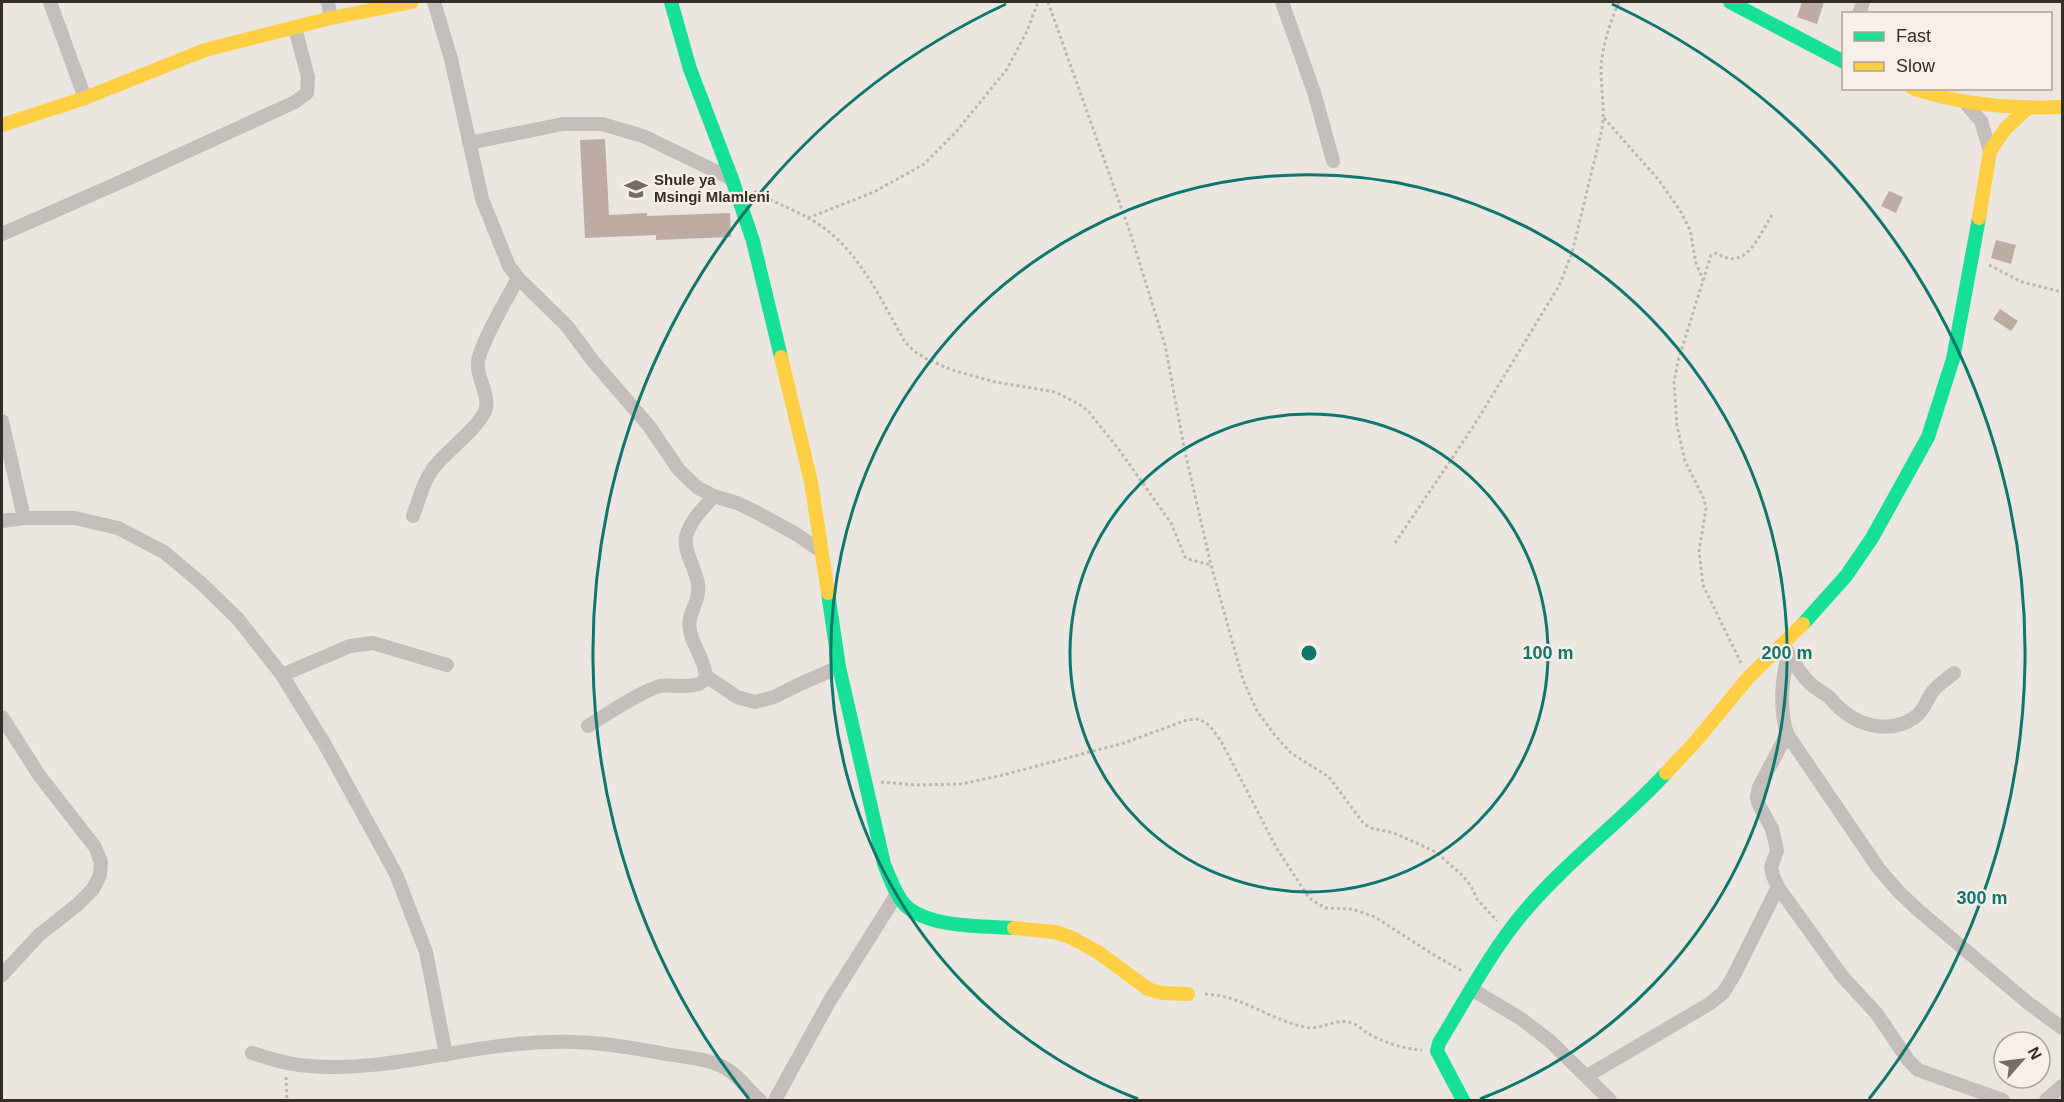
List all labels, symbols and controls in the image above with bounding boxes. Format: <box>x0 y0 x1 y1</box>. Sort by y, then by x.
legend <box>1842 12 2052 90</box>
text: Fast <box>1896 26 1931 46</box>
text: Slow <box>1896 56 1936 76</box>
place label: Shule ya Msingi Mlamleni <box>654 171 770 205</box>
school or university icon: Shule ya Msingi Mlamleni <box>623 176 649 202</box>
centre of rings <box>1299 643 1319 663</box>
text: 100 m <box>1522 643 1574 663</box>
text: 200 m <box>1761 643 1813 663</box>
text: 300 m <box>1956 888 2008 908</box>
north arrow <box>1992 1030 2052 1090</box>
text: N <box>2025 1044 2045 1062</box>

